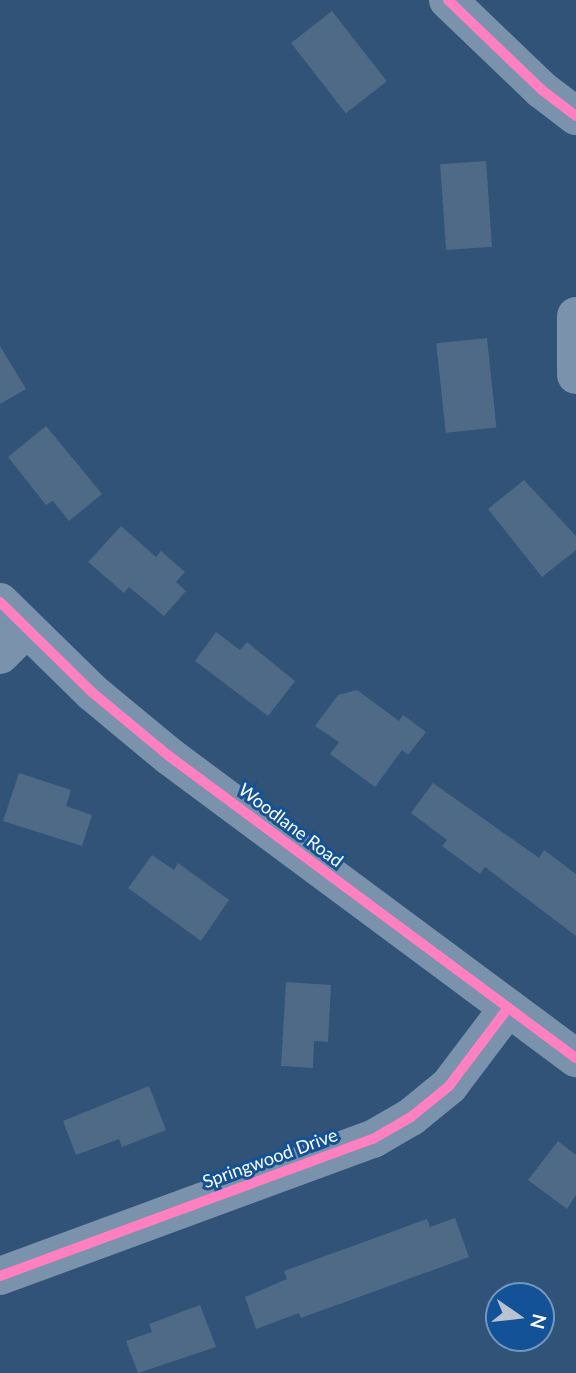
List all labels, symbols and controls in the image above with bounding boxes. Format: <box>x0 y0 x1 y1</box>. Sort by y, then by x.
street label: Woodlane Road <box>234 779 348 871</box>
street label: Springwood Drive <box>200 1124 340 1192</box>
north arrow <box>485 1282 555 1352</box>
text: N <box>526 1312 552 1332</box>

